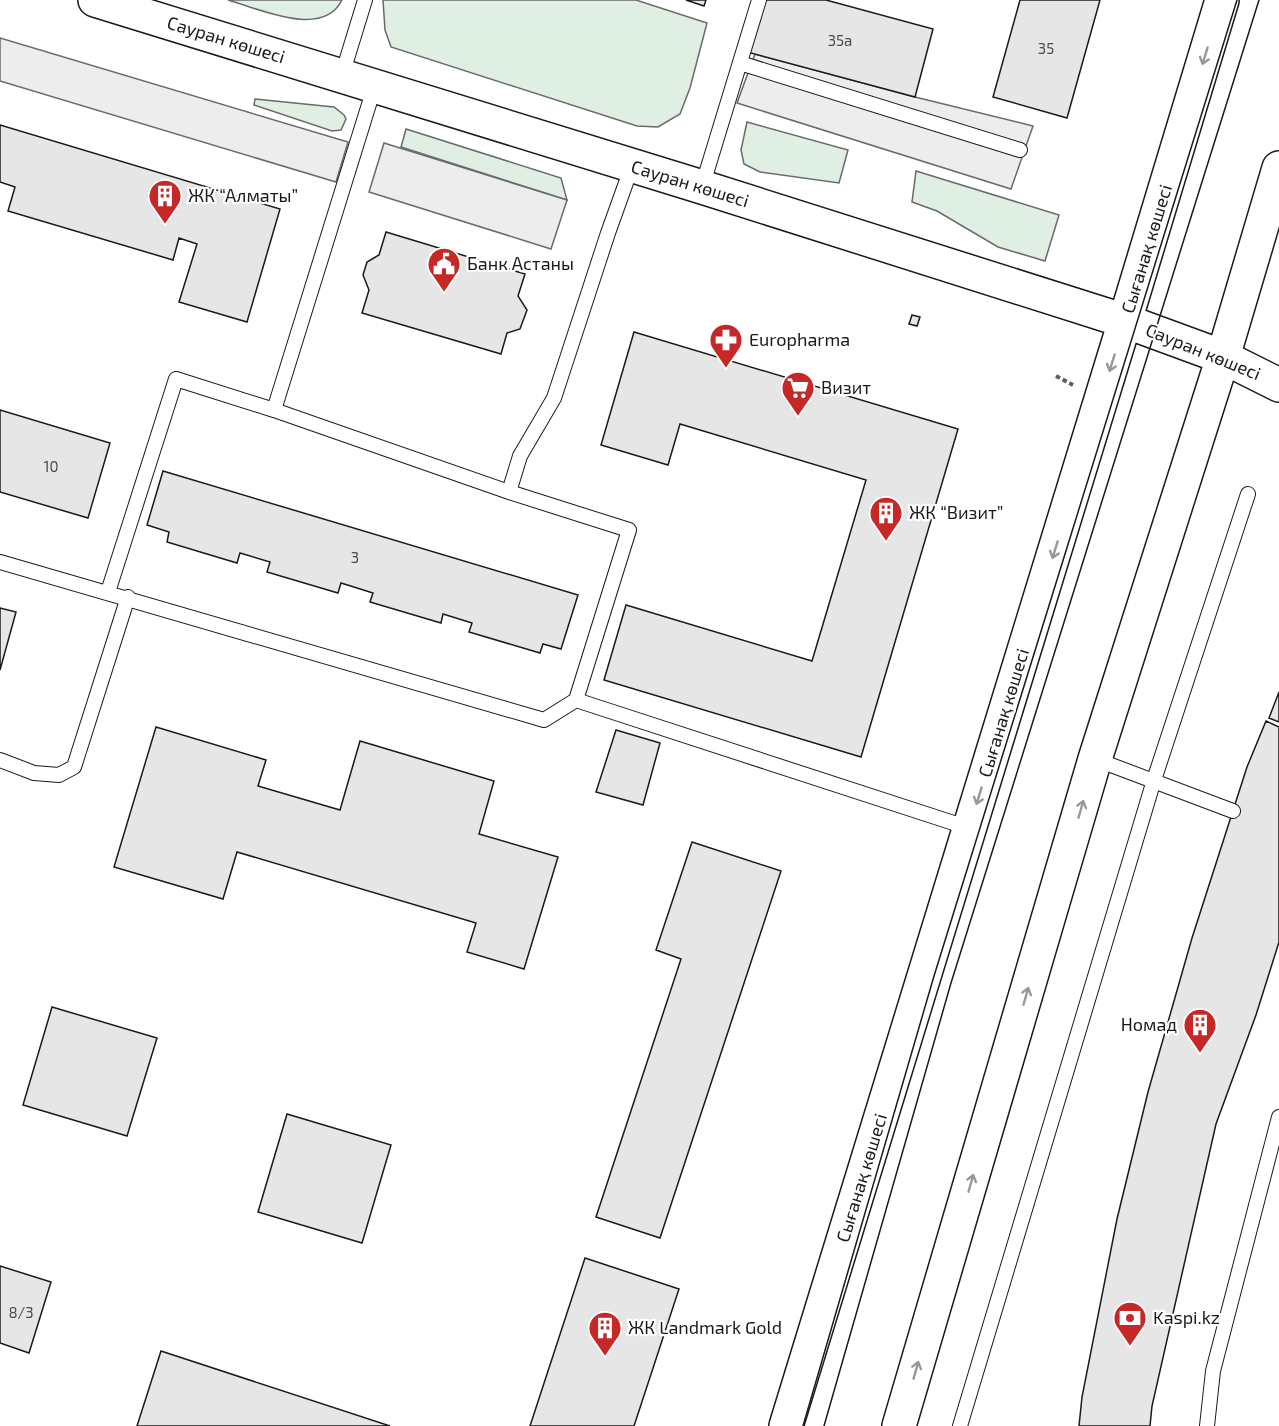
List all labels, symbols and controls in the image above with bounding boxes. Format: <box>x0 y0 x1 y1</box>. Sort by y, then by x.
street label: Сауран көшесі <box>165 11 288 67</box>
house number: 35а <box>828 31 852 49</box>
house number: 35 <box>1038 39 1054 57</box>
one-way arrow <box>1199 46 1210 65</box>
street label: Сауран көшесі <box>629 155 752 211</box>
building icon: ЖК “Алматы” <box>147 178 183 225</box>
street label: Сығанақ көшесі <box>1116 182 1176 316</box>
place label: ЖК “Алматы” <box>188 184 298 206</box>
public building icon: Банк Астаны <box>426 246 462 293</box>
place label: Банк Астаны <box>467 252 574 274</box>
street label: Сауран көшесі <box>1143 318 1264 384</box>
pharmacy icon: Europharma <box>708 322 744 369</box>
place label: Europharma <box>749 328 850 350</box>
one-way arrow <box>1106 353 1117 372</box>
supermarket icon: Визит <box>780 370 816 417</box>
place label: Визит <box>821 376 871 398</box>
house number: 10 <box>43 457 59 475</box>
building icon: ЖК “Визит” <box>868 495 904 542</box>
place label: ЖК “Визит” <box>909 501 1003 523</box>
one-way arrow <box>1049 540 1060 559</box>
house number: 3 <box>351 548 359 566</box>
street label: Сығанақ көшесі <box>973 646 1033 780</box>
one-way arrow <box>973 786 984 805</box>
one-way arrow <box>1076 800 1087 819</box>
one-way arrow <box>1021 987 1032 1006</box>
building icon: Номад <box>1182 1007 1218 1054</box>
place label: Номад <box>1121 1013 1177 1035</box>
street label: Сығанақ көшесі <box>831 1111 891 1245</box>
one-way arrow <box>966 1174 977 1193</box>
bank icon: Kaspi.kz <box>1112 1300 1148 1347</box>
house number: 8/3 <box>8 1303 34 1321</box>
place label: Kaspi.kz <box>1153 1306 1220 1328</box>
building icon: ЖК Landmark Gold <box>587 1310 623 1357</box>
place label: ЖК Landmark Gold <box>628 1316 782 1338</box>
one-way arrow <box>911 1361 922 1380</box>

